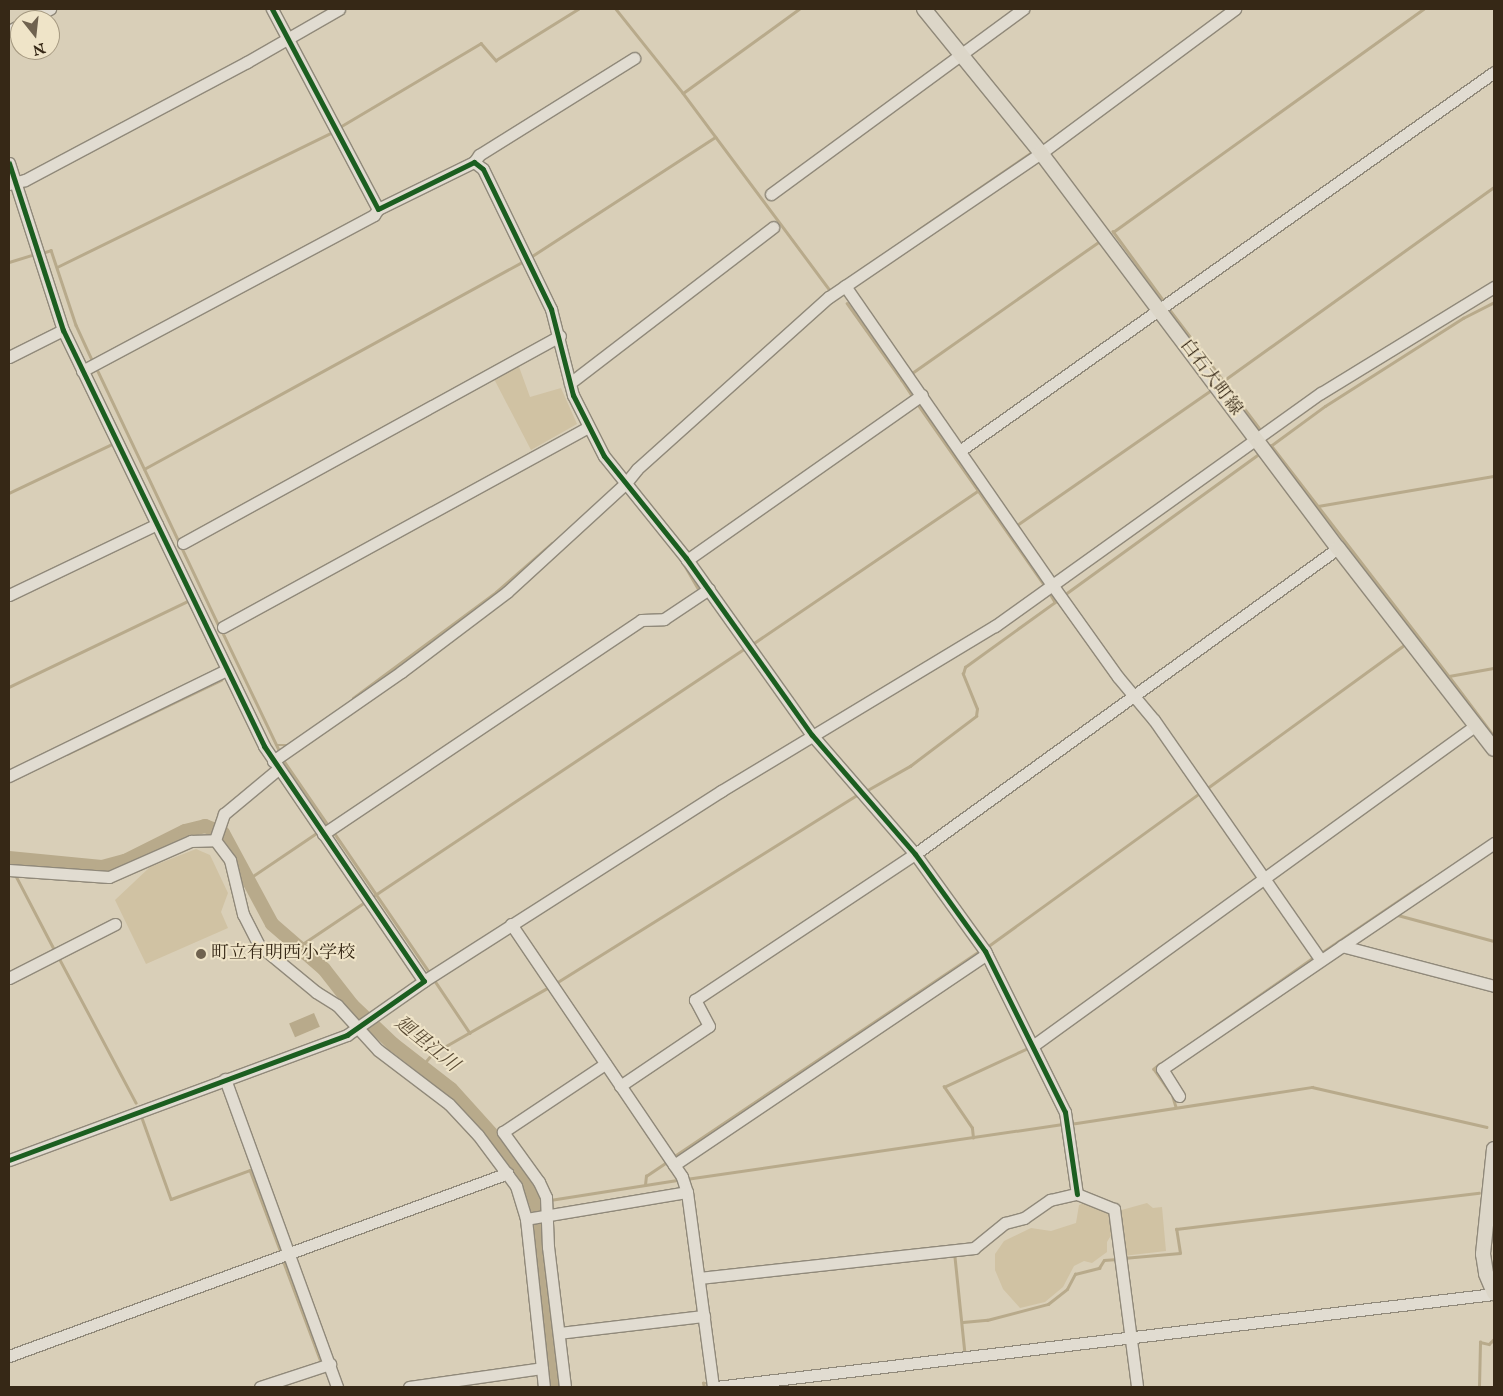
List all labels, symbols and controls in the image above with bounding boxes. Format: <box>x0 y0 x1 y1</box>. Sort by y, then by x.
north arrow <box>10 10 60 60</box>
text: N <box>31 38 47 59</box>
street label: 白石大町線 <box>1174 336 1246 420</box>
place label: 町立有明西小学校 <box>211 943 355 965</box>
marker: 町立有明西小学校 <box>195 948 207 960</box>
water label: 廻里江川 <box>389 1012 463 1078</box>

